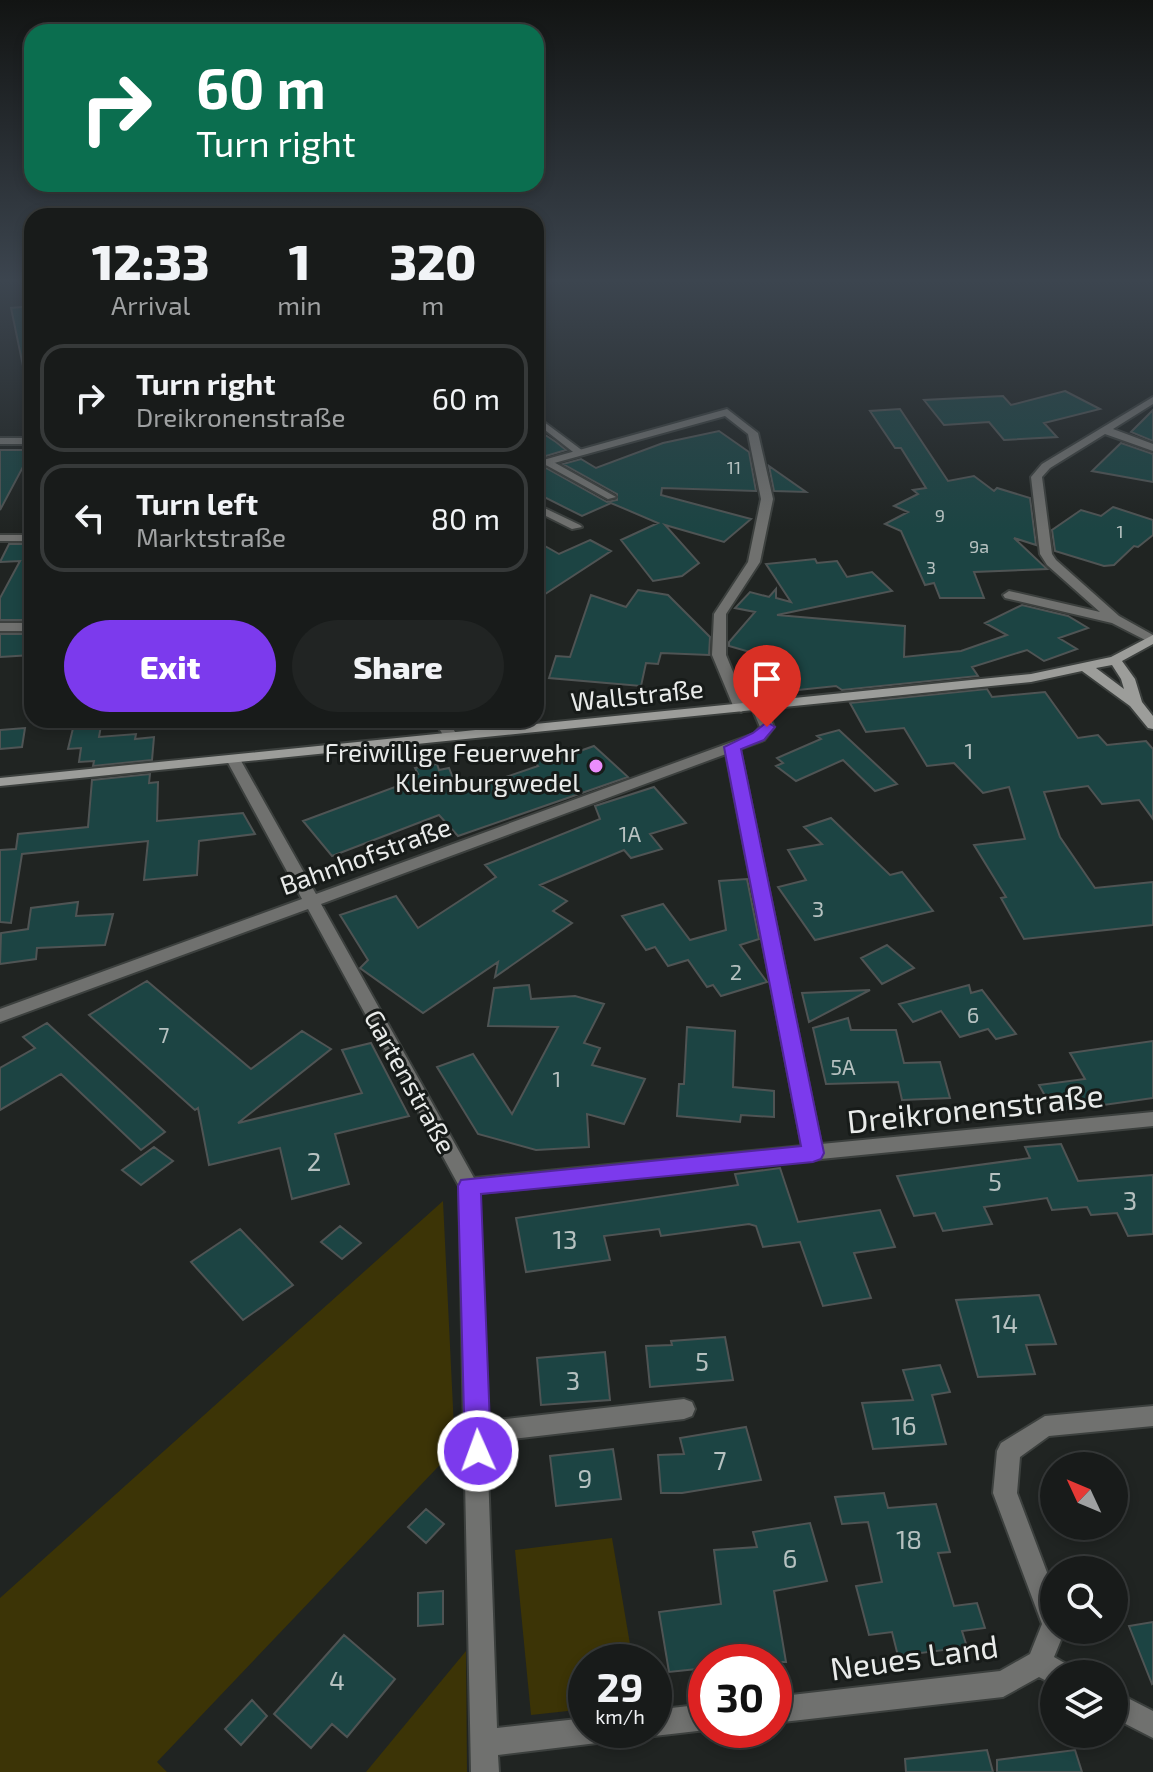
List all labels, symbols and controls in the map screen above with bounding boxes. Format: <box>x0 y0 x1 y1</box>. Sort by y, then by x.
text: 60 m <box>196 53 326 120</box>
icon: right <box>64 56 168 160</box>
text: Turn right <box>196 121 356 164</box>
text: 12:33 <box>92 232 210 290</box>
text: 1 <box>289 232 310 290</box>
text: 320 <box>389 232 476 290</box>
text: Arrival <box>111 289 190 320</box>
text: min <box>277 289 322 320</box>
text: m <box>421 289 444 320</box>
text: Turn right <box>136 365 276 401</box>
icon: right <box>68 376 112 420</box>
text: 60 m <box>432 380 500 416</box>
text: Dreikronenstraße <box>136 401 345 432</box>
house number: 11 <box>727 456 741 478</box>
text: Turn left <box>136 485 258 521</box>
icon: left <box>68 496 112 540</box>
text: 80 m <box>431 500 500 536</box>
house number: 9 <box>935 504 945 526</box>
house number: 1 <box>1116 520 1124 542</box>
text: Marktstraße <box>136 521 286 552</box>
house number: 9a <box>969 535 989 557</box>
house number: 3 <box>926 556 936 578</box>
button: Exit <box>64 620 276 712</box>
button: Share <box>292 620 504 712</box>
pin <box>733 645 801 727</box>
icon: arrive <box>745 657 789 701</box>
street label: Wallstraße <box>569 672 705 716</box>
place label: Freiwillige Feuerwehr Kleinburgwedel <box>324 736 580 797</box>
house number: 1 <box>965 737 973 763</box>
marker: Freiwillige Feuerwehr Kleinburgwedel <box>587 757 605 775</box>
street label: Bahnhofstraße <box>275 810 455 900</box>
house number: 1A <box>619 820 642 846</box>
house number: 3 <box>812 895 824 921</box>
house number: 2 <box>730 958 742 984</box>
house number: 6 <box>967 1001 979 1027</box>
street label: Gartenstraße <box>359 1004 463 1158</box>
house number: 7 <box>158 1021 170 1047</box>
house number: 5A <box>830 1053 856 1079</box>
house number: 1 <box>553 1065 561 1091</box>
street label: Dreikronenstraße <box>845 1075 1105 1139</box>
house number: 2 <box>307 1145 321 1176</box>
house number: 5 <box>988 1165 1002 1196</box>
house number: 3 <box>1123 1184 1137 1215</box>
house number: 13 <box>553 1223 577 1254</box>
house number: 14 <box>992 1307 1018 1338</box>
house number: 5 <box>695 1345 709 1376</box>
house number: 3 <box>566 1364 580 1395</box>
position arrow <box>436 1409 520 1493</box>
house number: 16 <box>891 1409 917 1440</box>
house number: 7 <box>713 1444 727 1475</box>
north arrow <box>1040 1452 1128 1540</box>
map controls <box>1040 1452 1128 1748</box>
house number: 9 <box>578 1462 592 1493</box>
house number: 18 <box>896 1523 922 1554</box>
house number: 6 <box>783 1542 797 1573</box>
button: search <box>1040 1556 1128 1644</box>
street label: Neues Land <box>827 1625 1001 1687</box>
speed limit sign: 30 <box>688 1644 792 1748</box>
button: layers <box>1040 1660 1128 1748</box>
text: 29 <box>597 1662 643 1710</box>
house number: 4 <box>329 1664 345 1695</box>
text: km/h <box>595 1704 645 1728</box>

